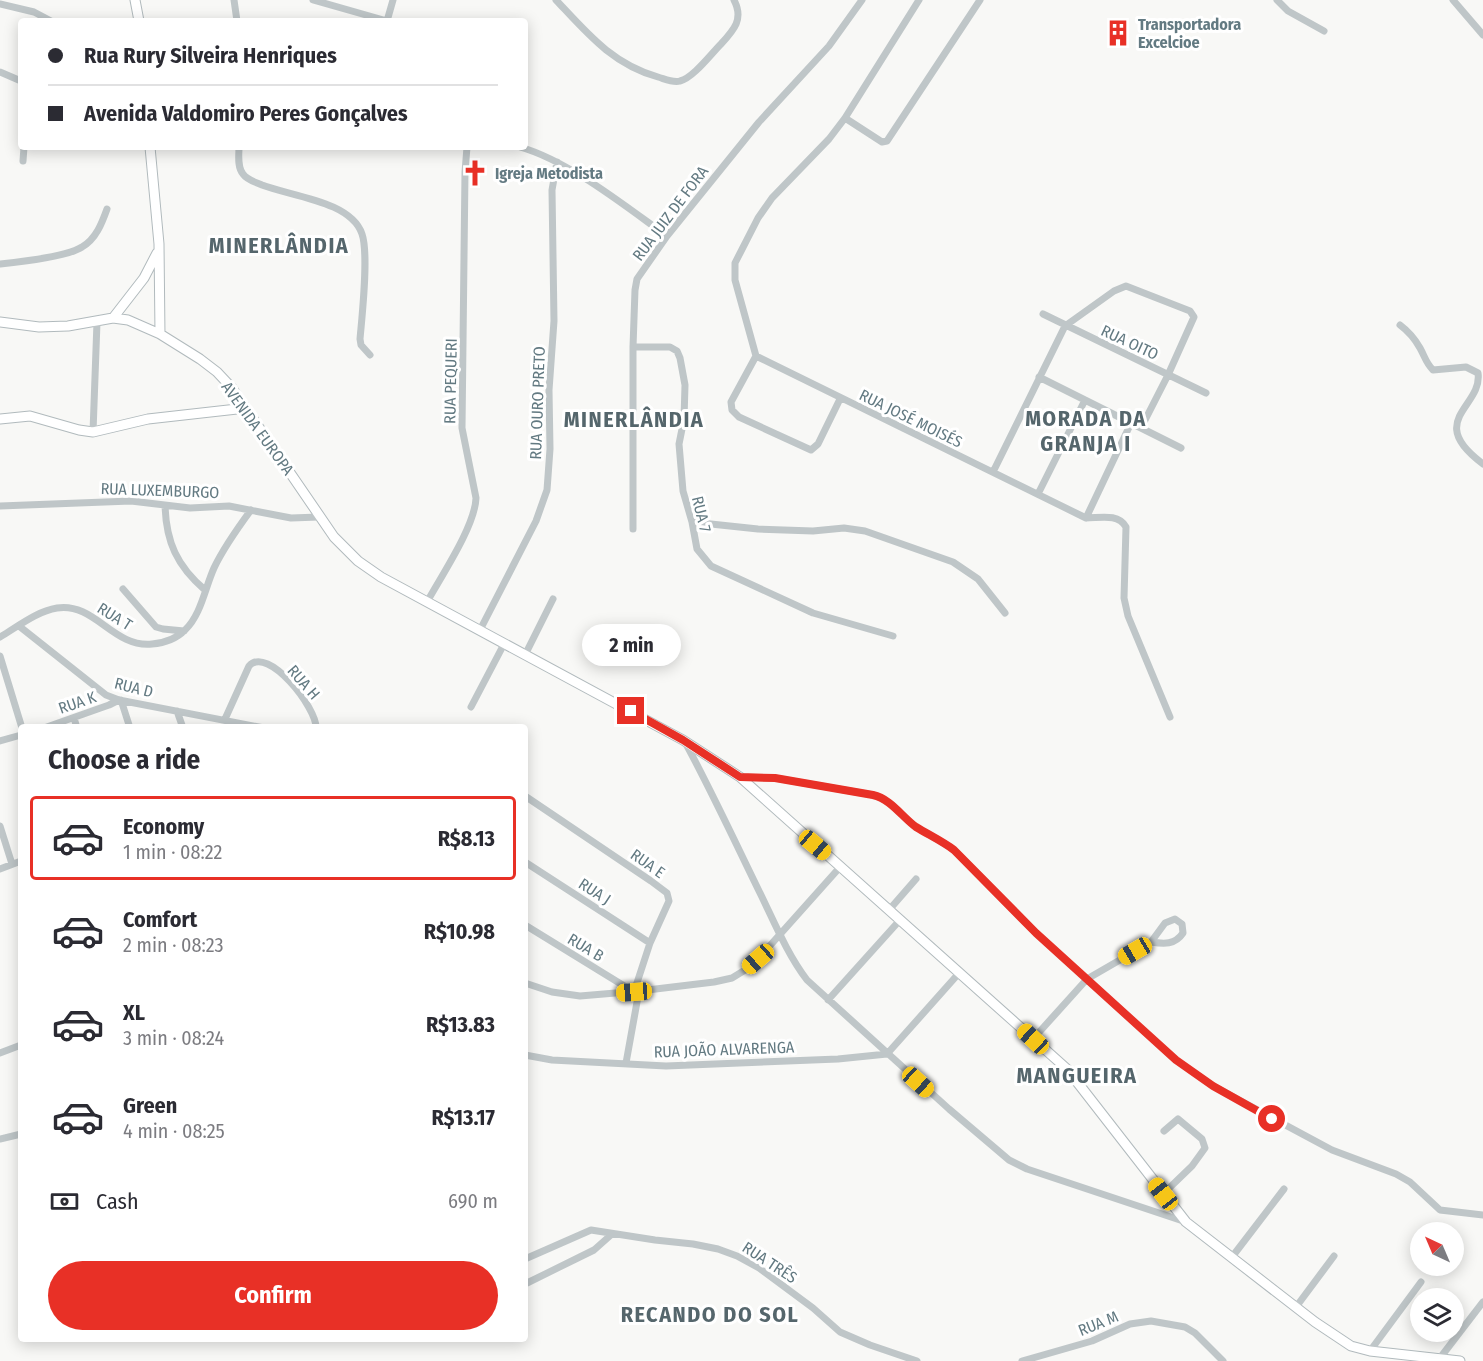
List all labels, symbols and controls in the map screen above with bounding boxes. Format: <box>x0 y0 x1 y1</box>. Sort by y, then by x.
place label: Transportadora Excelcioe <box>1138 15 1241 52</box>
building icon: Transportadora Excelcioe <box>1103 18 1133 48</box>
text: Rua Rury Silveira Henriques <box>84 42 337 69</box>
text: Avenida Valdomiro Peres Gonçalves <box>84 100 408 127</box>
church icon: Igreja Metodista <box>460 158 490 188</box>
street label: RUA JUIZ DE FORA <box>629 162 713 264</box>
place label: Igreja Metodista <box>495 164 603 183</box>
district label: MINERLÂNDIA <box>209 232 349 259</box>
street label: RUA OITO <box>1098 321 1162 364</box>
street label: RUA PEQUERI <box>440 338 461 424</box>
street label: RUA OURO PRETO <box>526 346 549 460</box>
street label: AVENIDA EUROPA <box>217 378 298 479</box>
street label: RUA JOSÉ MOISÉS <box>856 385 965 452</box>
district label: MORADA DA GRANJA I <box>1025 405 1147 457</box>
district label: MINERLÂNDIA <box>564 406 704 433</box>
street label: RUA LUXEMBURGO <box>100 479 220 502</box>
street label: RUA 7 <box>688 494 715 535</box>
street label: RUA T <box>94 598 136 635</box>
callout: 2 min <box>582 624 680 666</box>
text: 2 min <box>609 633 654 657</box>
street label: RUA H <box>283 661 324 704</box>
street label: RUA D <box>113 674 155 701</box>
street label: RUA K <box>56 687 99 718</box>
route end <box>617 697 644 724</box>
text: Choose a ride <box>48 744 200 776</box>
icon: car <box>51 811 105 865</box>
text: Economy <box>123 813 204 840</box>
text: R$8.13 <box>438 825 495 852</box>
car <box>795 827 835 863</box>
text: 1 min · 08:22 <box>123 840 222 864</box>
street label: RUA E <box>627 845 669 882</box>
street label: RUA J <box>575 874 614 909</box>
icon: car <box>51 904 105 958</box>
text: Comfort <box>123 906 197 933</box>
text: R$10.98 <box>424 918 495 945</box>
street label: RUA B <box>564 929 607 966</box>
text: 2 min · 08:23 <box>123 933 224 957</box>
car <box>1115 934 1155 968</box>
car <box>739 940 777 978</box>
car <box>615 982 653 1002</box>
icon: car <box>51 997 105 1051</box>
text: XL <box>123 999 145 1026</box>
text: R$13.83 <box>426 1011 495 1038</box>
car <box>1014 1020 1052 1058</box>
text: 3 min · 08:24 <box>123 1026 224 1050</box>
street label: RUA JOÃO ALVARENGA <box>653 1038 795 1061</box>
district label: MANGUEIRA <box>1016 1062 1138 1089</box>
car <box>899 1063 937 1101</box>
icon: car <box>51 1090 105 1144</box>
text: Green <box>123 1092 177 1119</box>
text: R$13.17 <box>431 1104 495 1131</box>
route start <box>1258 1105 1285 1132</box>
text: 4 min · 08:25 <box>123 1119 225 1143</box>
car <box>1145 1174 1181 1214</box>
icon: cash <box>48 1185 81 1218</box>
text: Cash <box>96 1188 139 1215</box>
text: 690 m <box>448 1189 498 1213</box>
north arrow <box>1410 1222 1464 1276</box>
map controls <box>1410 1222 1464 1342</box>
street label: RUA TRÊS <box>739 1238 801 1287</box>
button: Confirm <box>48 1261 498 1330</box>
button: layers <box>1410 1288 1464 1342</box>
district label: RECANDO DO SOL <box>621 1301 799 1328</box>
street label: RUA M <box>1075 1307 1121 1340</box>

